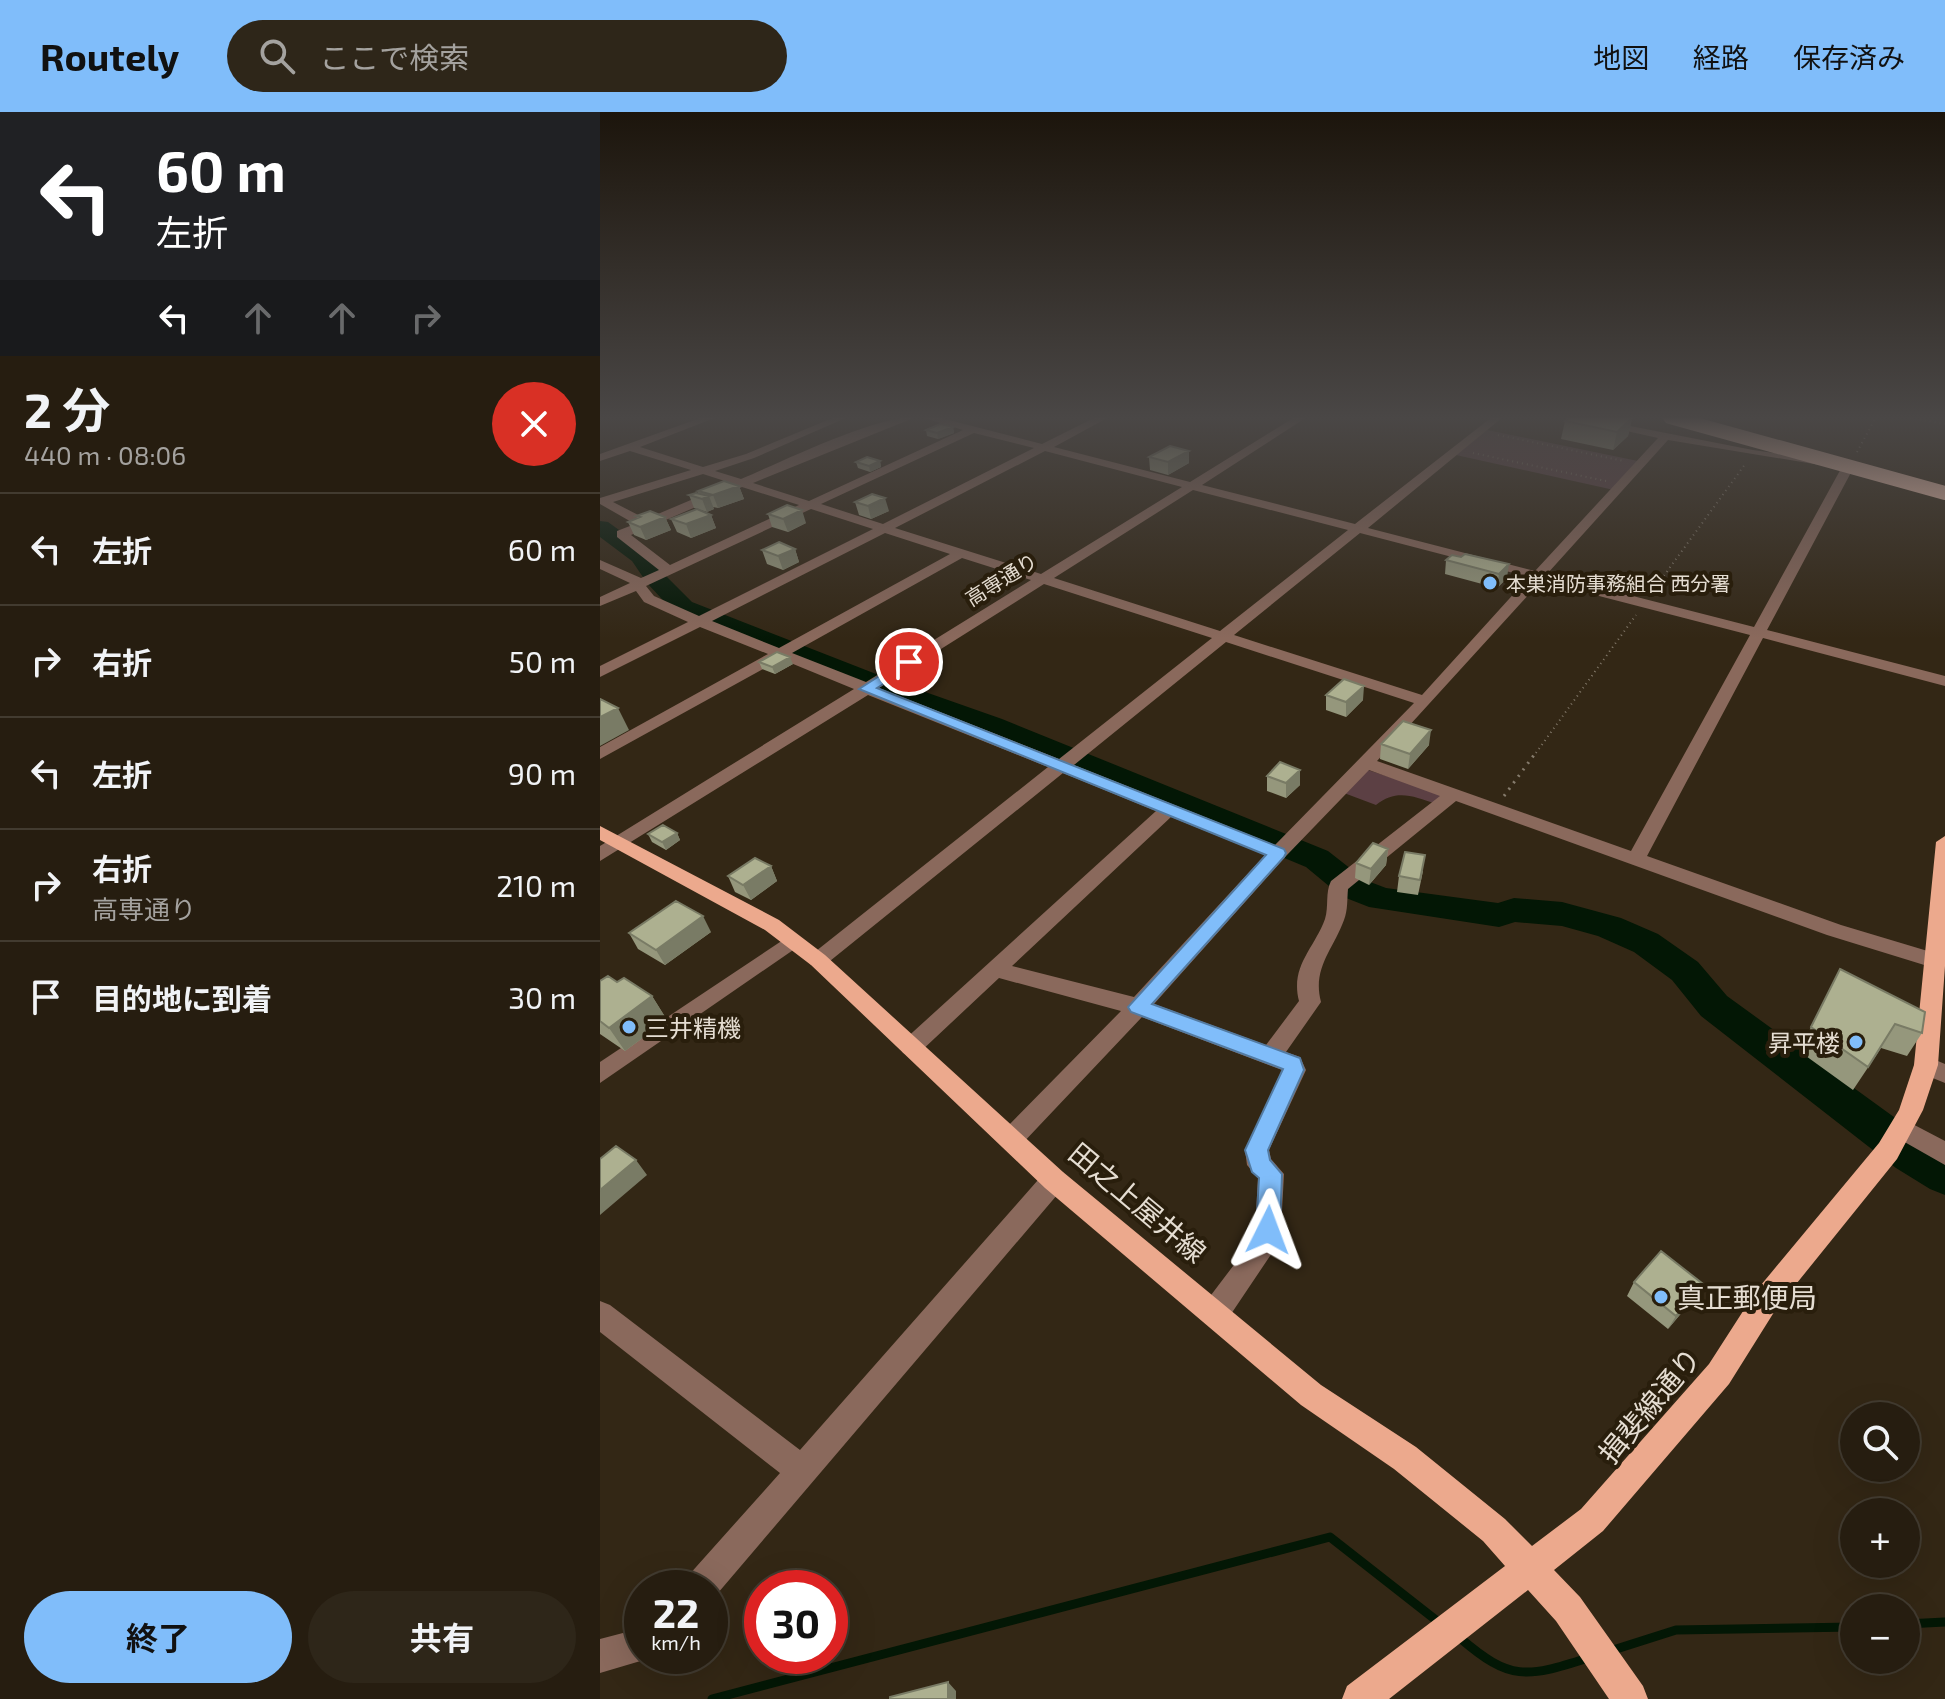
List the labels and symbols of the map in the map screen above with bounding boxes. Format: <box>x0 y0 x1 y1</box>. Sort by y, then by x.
street label: 高専通り <box>961 548 1041 610</box>
place label: 本巣消防事務組合 西分署 <box>1506 571 1730 595</box>
marker: 本巣消防事務組合 西分署 <box>1481 574 1499 592</box>
pin <box>875 628 943 696</box>
place label: 三井精機 <box>645 1013 741 1042</box>
marker: 三井精機 <box>620 1018 638 1036</box>
place label: 昇平楼 <box>1768 1028 1840 1057</box>
marker: 昇平楼 <box>1847 1033 1865 1051</box>
street label: 田之上屋井線 <box>1063 1135 1213 1269</box>
position arrow <box>1226 1188 1310 1272</box>
place label: 真正郵便局 <box>1677 1280 1817 1314</box>
marker: 真正郵便局 <box>1652 1288 1670 1306</box>
street label: 揖斐線通り <box>1591 1340 1707 1470</box>
speed limit sign: 30 <box>744 1570 848 1674</box>

